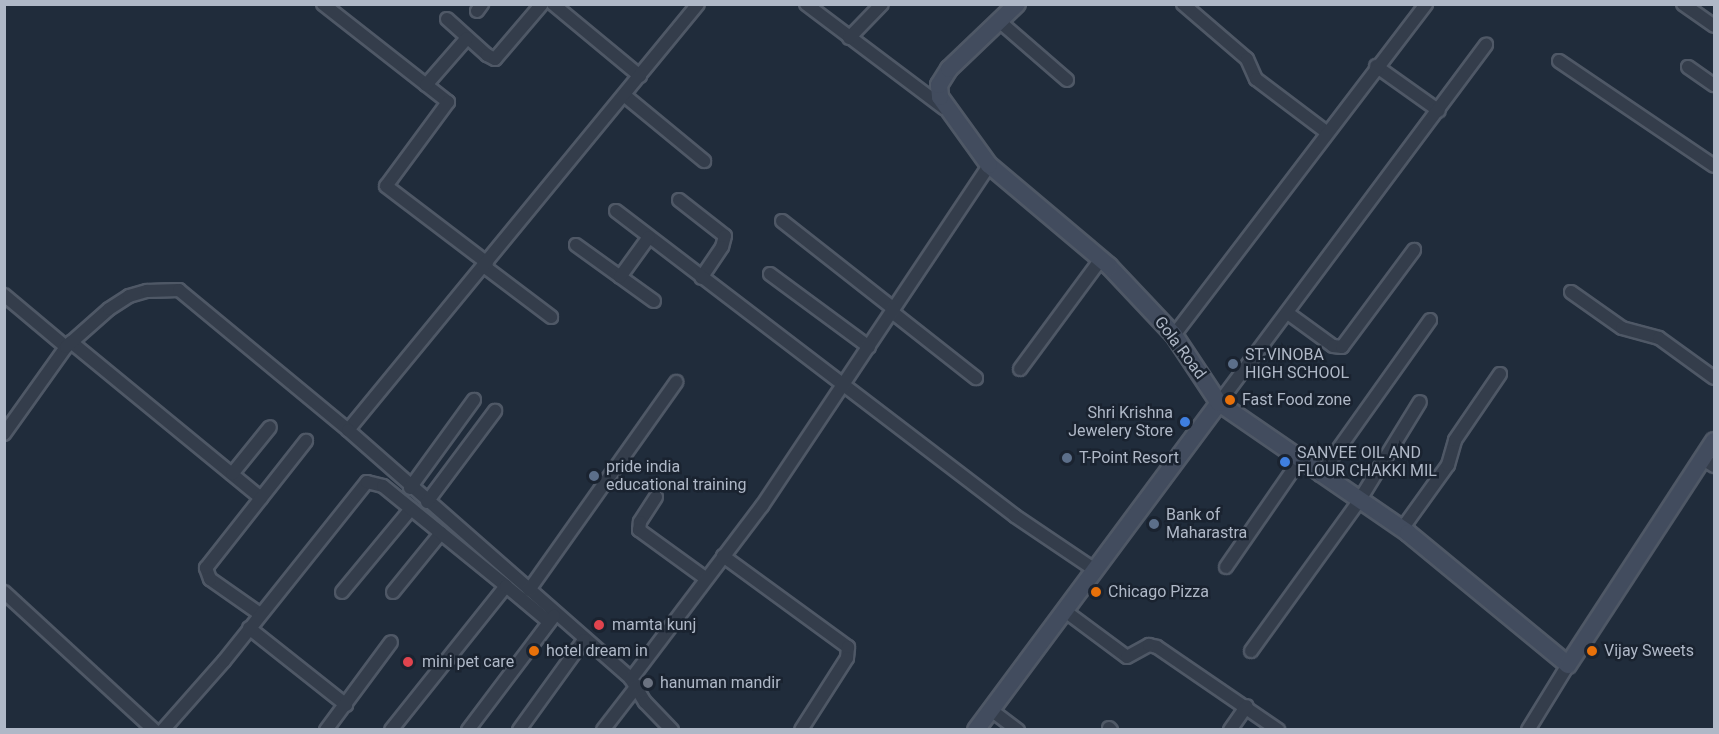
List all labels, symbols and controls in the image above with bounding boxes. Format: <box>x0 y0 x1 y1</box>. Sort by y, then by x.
street label: Gola Road <box>1150 313 1210 383</box>
place label: ST.VINOBA HIGH SCHOOL <box>1245 345 1349 383</box>
marker: ST.VINOBA HIGH SCHOOL <box>1226 357 1240 371</box>
place label: Fast Food zone <box>1242 390 1351 410</box>
marker: Fast Food zone <box>1223 393 1237 407</box>
place label: Shri Krishna Jewelery Store <box>1068 403 1173 441</box>
marker: Shri Krishna Jewelery Store <box>1178 415 1192 429</box>
place label: SANVEE OIL AND FLOUR CHAKKI MIL <box>1297 443 1437 481</box>
place label: T-Point Resort <box>1079 448 1179 468</box>
marker: T-Point Resort <box>1060 451 1074 465</box>
marker: SANVEE OIL AND FLOUR CHAKKI MIL <box>1278 455 1292 469</box>
place label: pride india educational training <box>606 457 747 495</box>
marker: pride india educational training <box>587 469 601 483</box>
place label: Bank of Maharastra <box>1166 505 1247 543</box>
marker: Bank of Maharastra <box>1147 517 1161 531</box>
place label: Chicago Pizza <box>1108 582 1209 602</box>
marker: Chicago Pizza <box>1089 585 1103 599</box>
place label: mamta kunj <box>612 615 696 635</box>
marker: mamta kunj <box>590 616 608 634</box>
place label: hotel dream in <box>546 641 648 661</box>
place label: Vijay Sweets <box>1604 641 1694 661</box>
marker: hotel dream in <box>527 644 541 658</box>
marker: Vijay Sweets <box>1585 644 1599 658</box>
place label: mini pet care <box>422 652 514 672</box>
marker: mini pet care <box>399 653 417 671</box>
place label: hanuman mandir <box>660 673 781 693</box>
marker: hanuman mandir <box>641 676 655 690</box>

